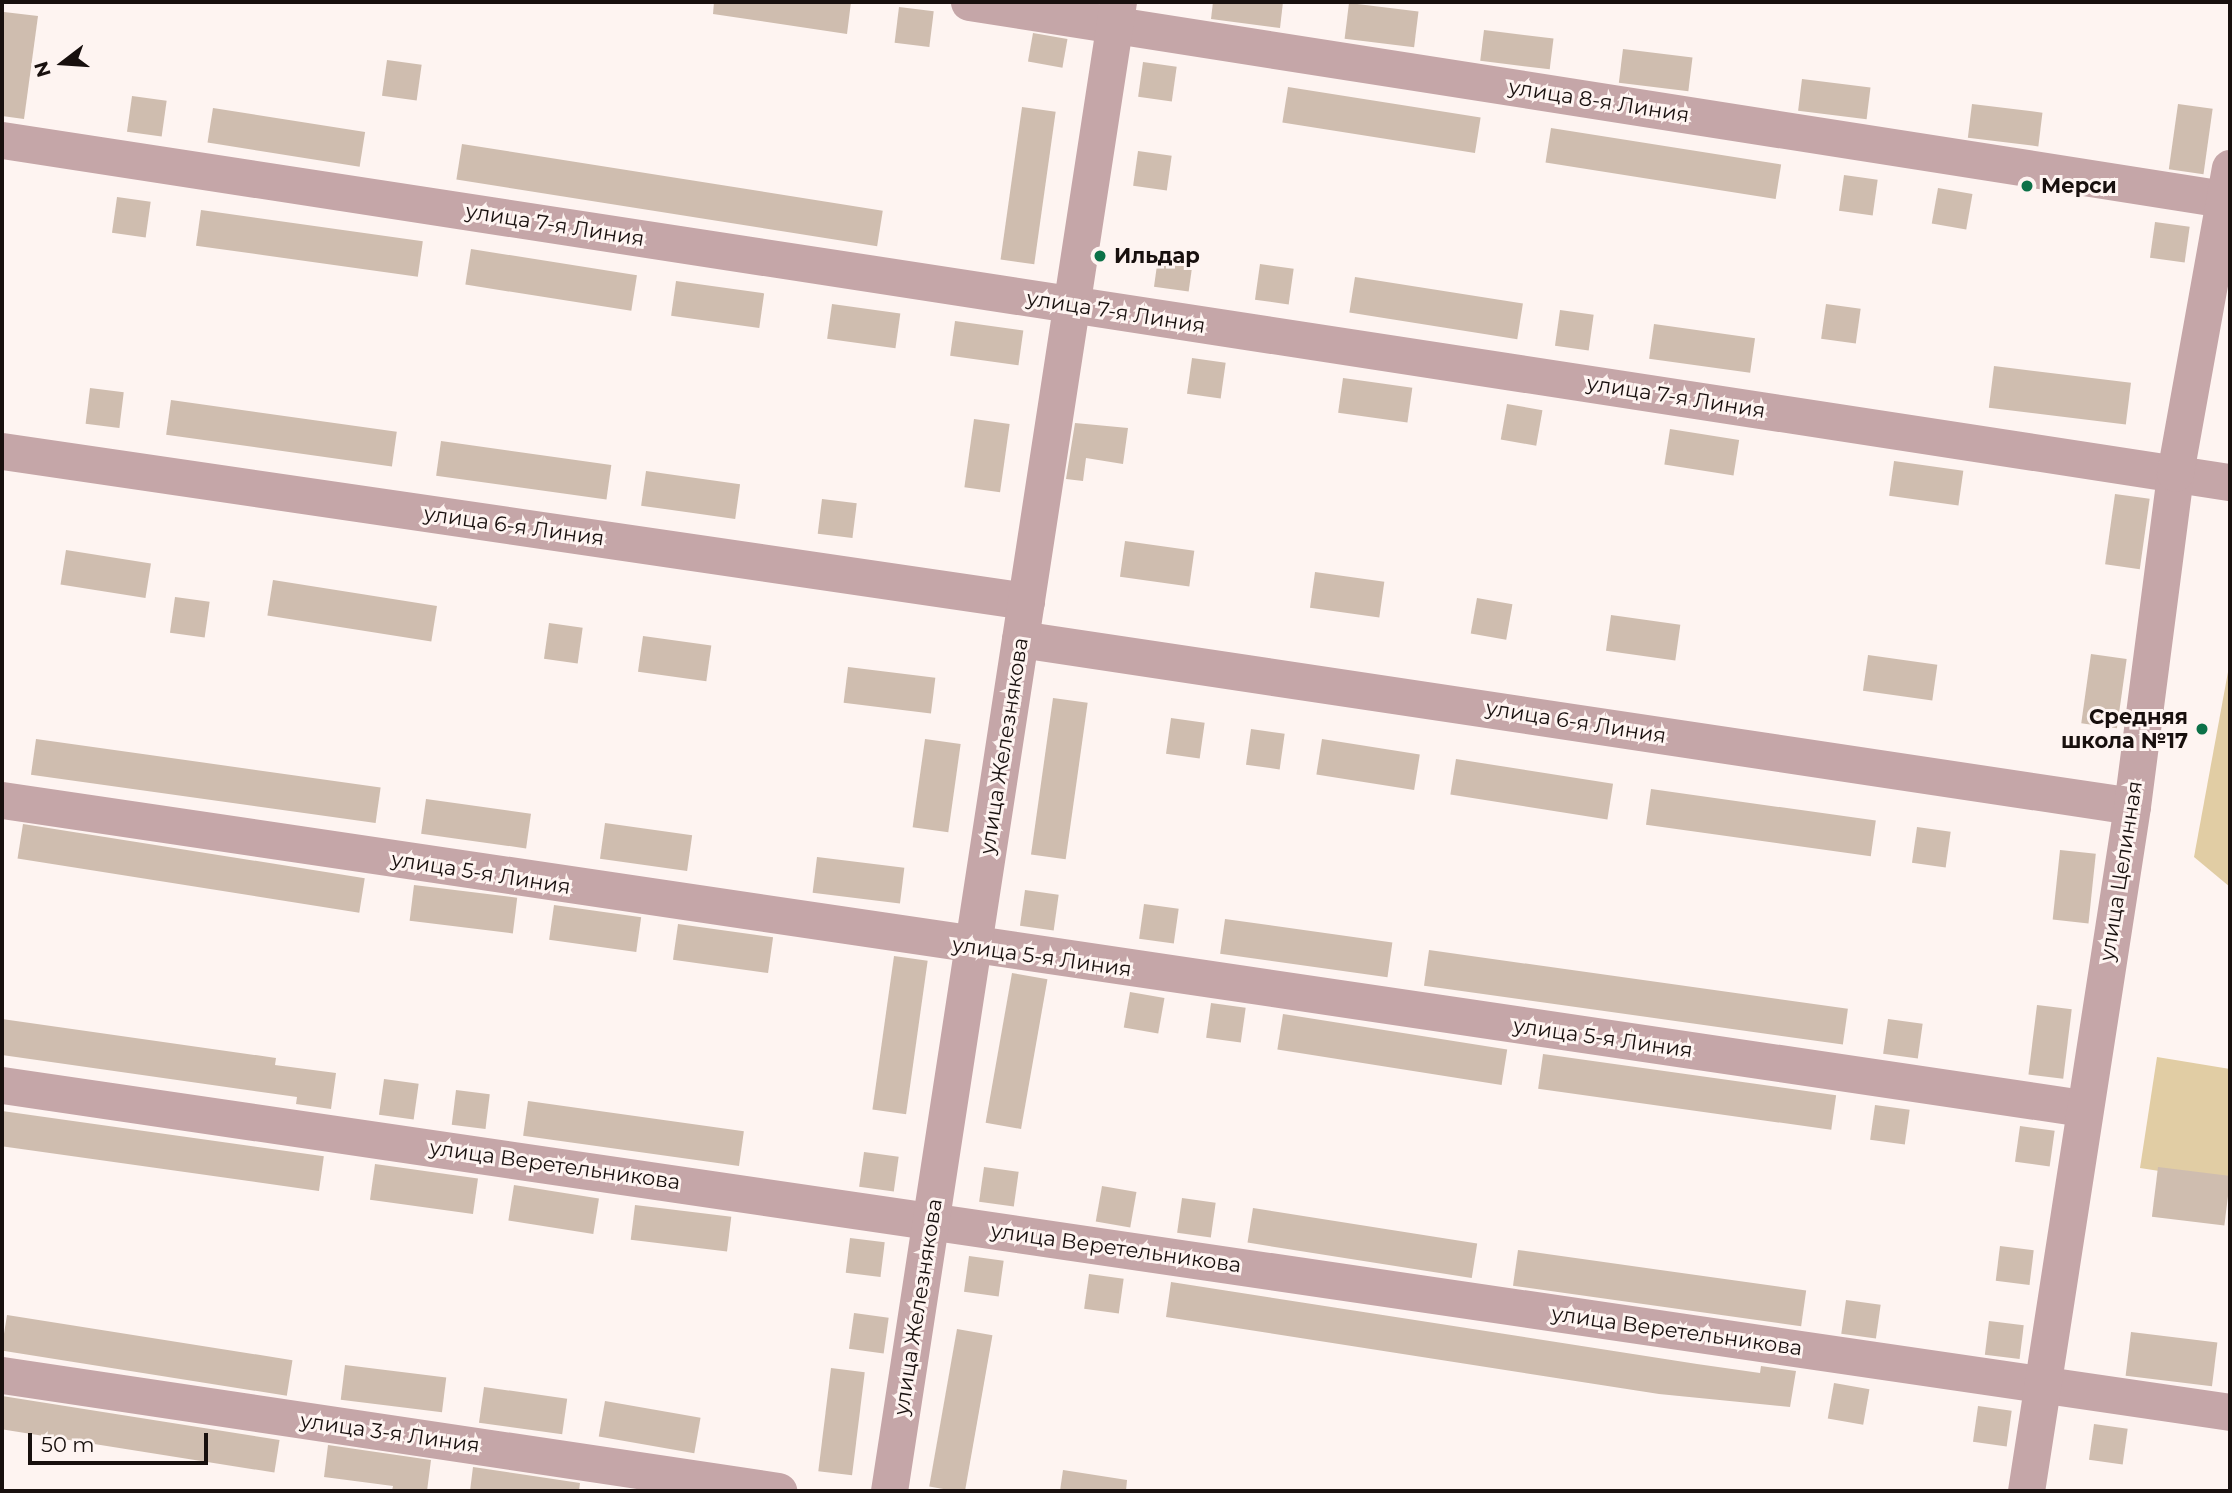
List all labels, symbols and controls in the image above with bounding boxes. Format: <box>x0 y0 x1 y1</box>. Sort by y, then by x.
north arrow <box>28 28 98 98</box>
text: N <box>29 59 56 80</box>
street label: улица 8-я Линия <box>1507 74 1691 128</box>
place label: Мерси <box>2041 173 2117 199</box>
marker: Мерси <box>2019 178 2035 194</box>
street label: улица 7-я Линия <box>464 198 646 252</box>
place label: Ильдар <box>1114 243 1200 269</box>
marker: Ильдар <box>1092 248 1108 264</box>
street label: улица 7-я Линия <box>1025 285 1207 339</box>
street label: улица 7-я Линия <box>1585 370 1767 424</box>
street label: улица 6-я Линия <box>422 501 606 551</box>
street label: улица Железнякова <box>974 636 1034 856</box>
street label: улица 6-я Линия <box>1484 695 1668 749</box>
place label: Средняя школа №17 <box>2061 704 2188 754</box>
marker: Средняя школа №17 <box>2194 721 2210 737</box>
street label: улица Целинная <box>2094 779 2148 963</box>
street label: улица 5-я Линия <box>390 846 572 900</box>
street label: улица 5-я Линия <box>951 932 1133 982</box>
street label: улица 5-я Линия <box>1512 1013 1694 1063</box>
street label: улица Веретельникова <box>428 1135 682 1195</box>
street label: улица Железнякова <box>888 1197 948 1417</box>
street label: улица Веретельникова <box>989 1218 1243 1278</box>
street label: улица Веретельникова <box>1550 1301 1804 1361</box>
street label: улица 3-я Линия <box>299 1408 481 1458</box>
scale bar <box>32 1420 212 1464</box>
text: 50 m <box>41 1432 95 1457</box>

